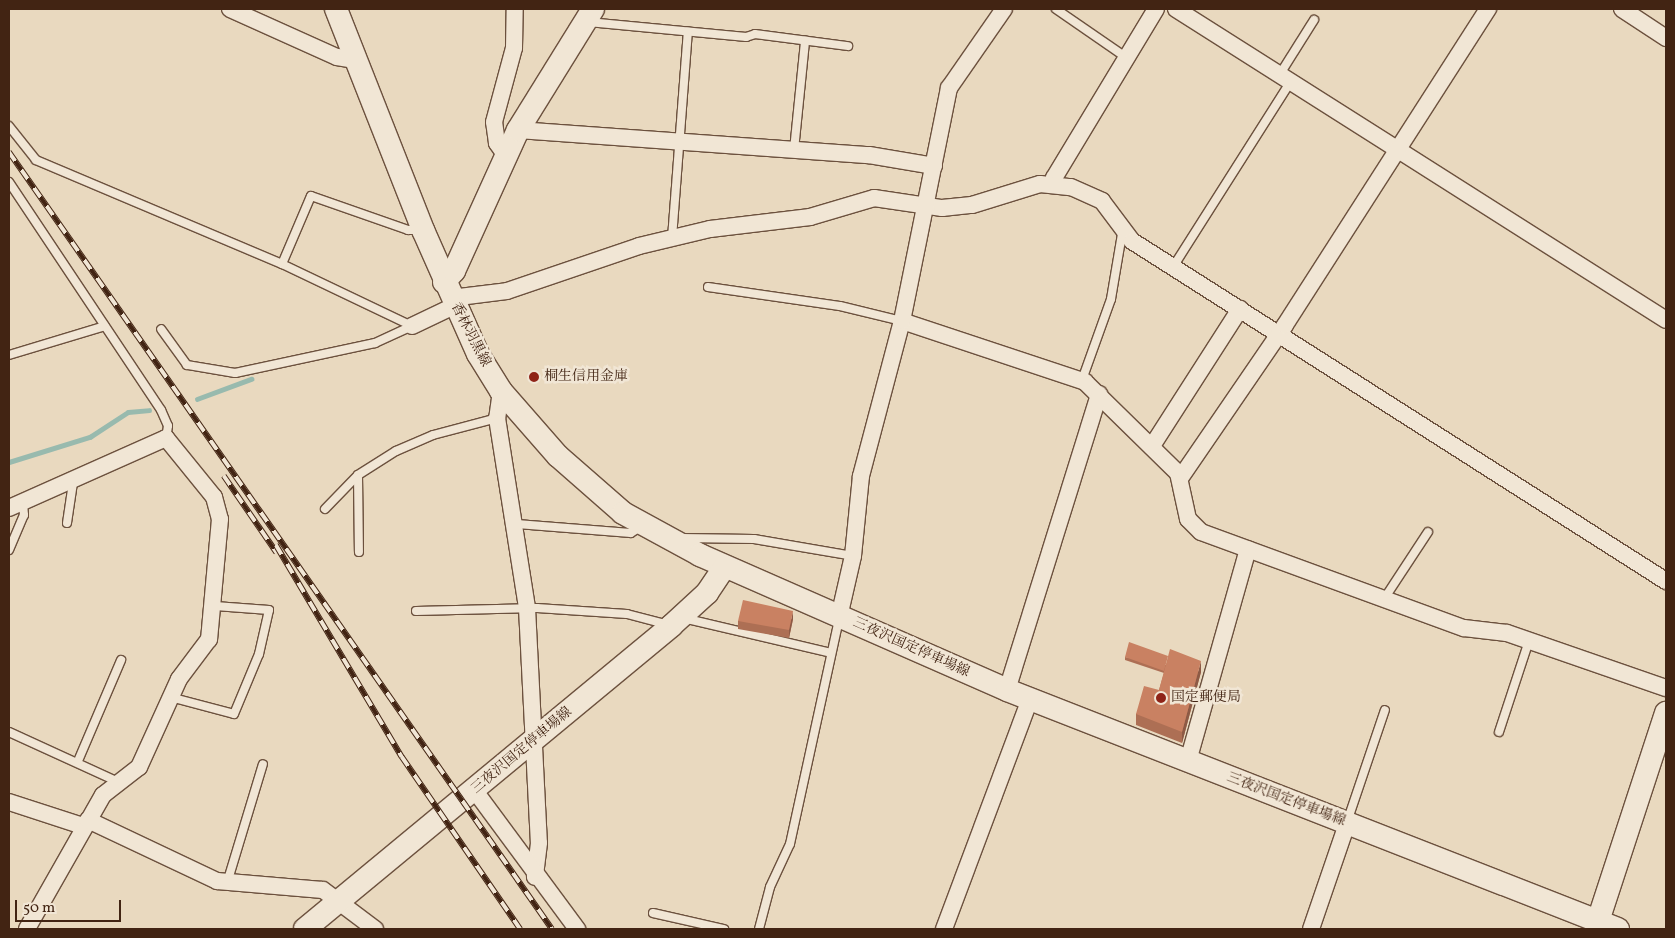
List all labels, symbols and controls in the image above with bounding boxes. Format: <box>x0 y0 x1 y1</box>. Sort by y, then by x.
street label: 香林羽黒線 <box>447 300 493 370</box>
place label: 桐生信用金庫 <box>544 369 628 385</box>
marker: 桐生信用金庫 <box>528 371 540 383</box>
street label: 三夜沢国定停車場線 <box>850 615 972 681</box>
place label: 国定郵便局 <box>1171 690 1241 706</box>
marker: 国定郵便局 <box>1155 692 1167 704</box>
street label: 三夜沢国定停車場線 <box>468 704 576 798</box>
street label: 三夜沢国定停車場線 <box>1224 770 1348 830</box>
scale bar <box>18 890 124 922</box>
text: 50 m <box>23 898 55 919</box>

